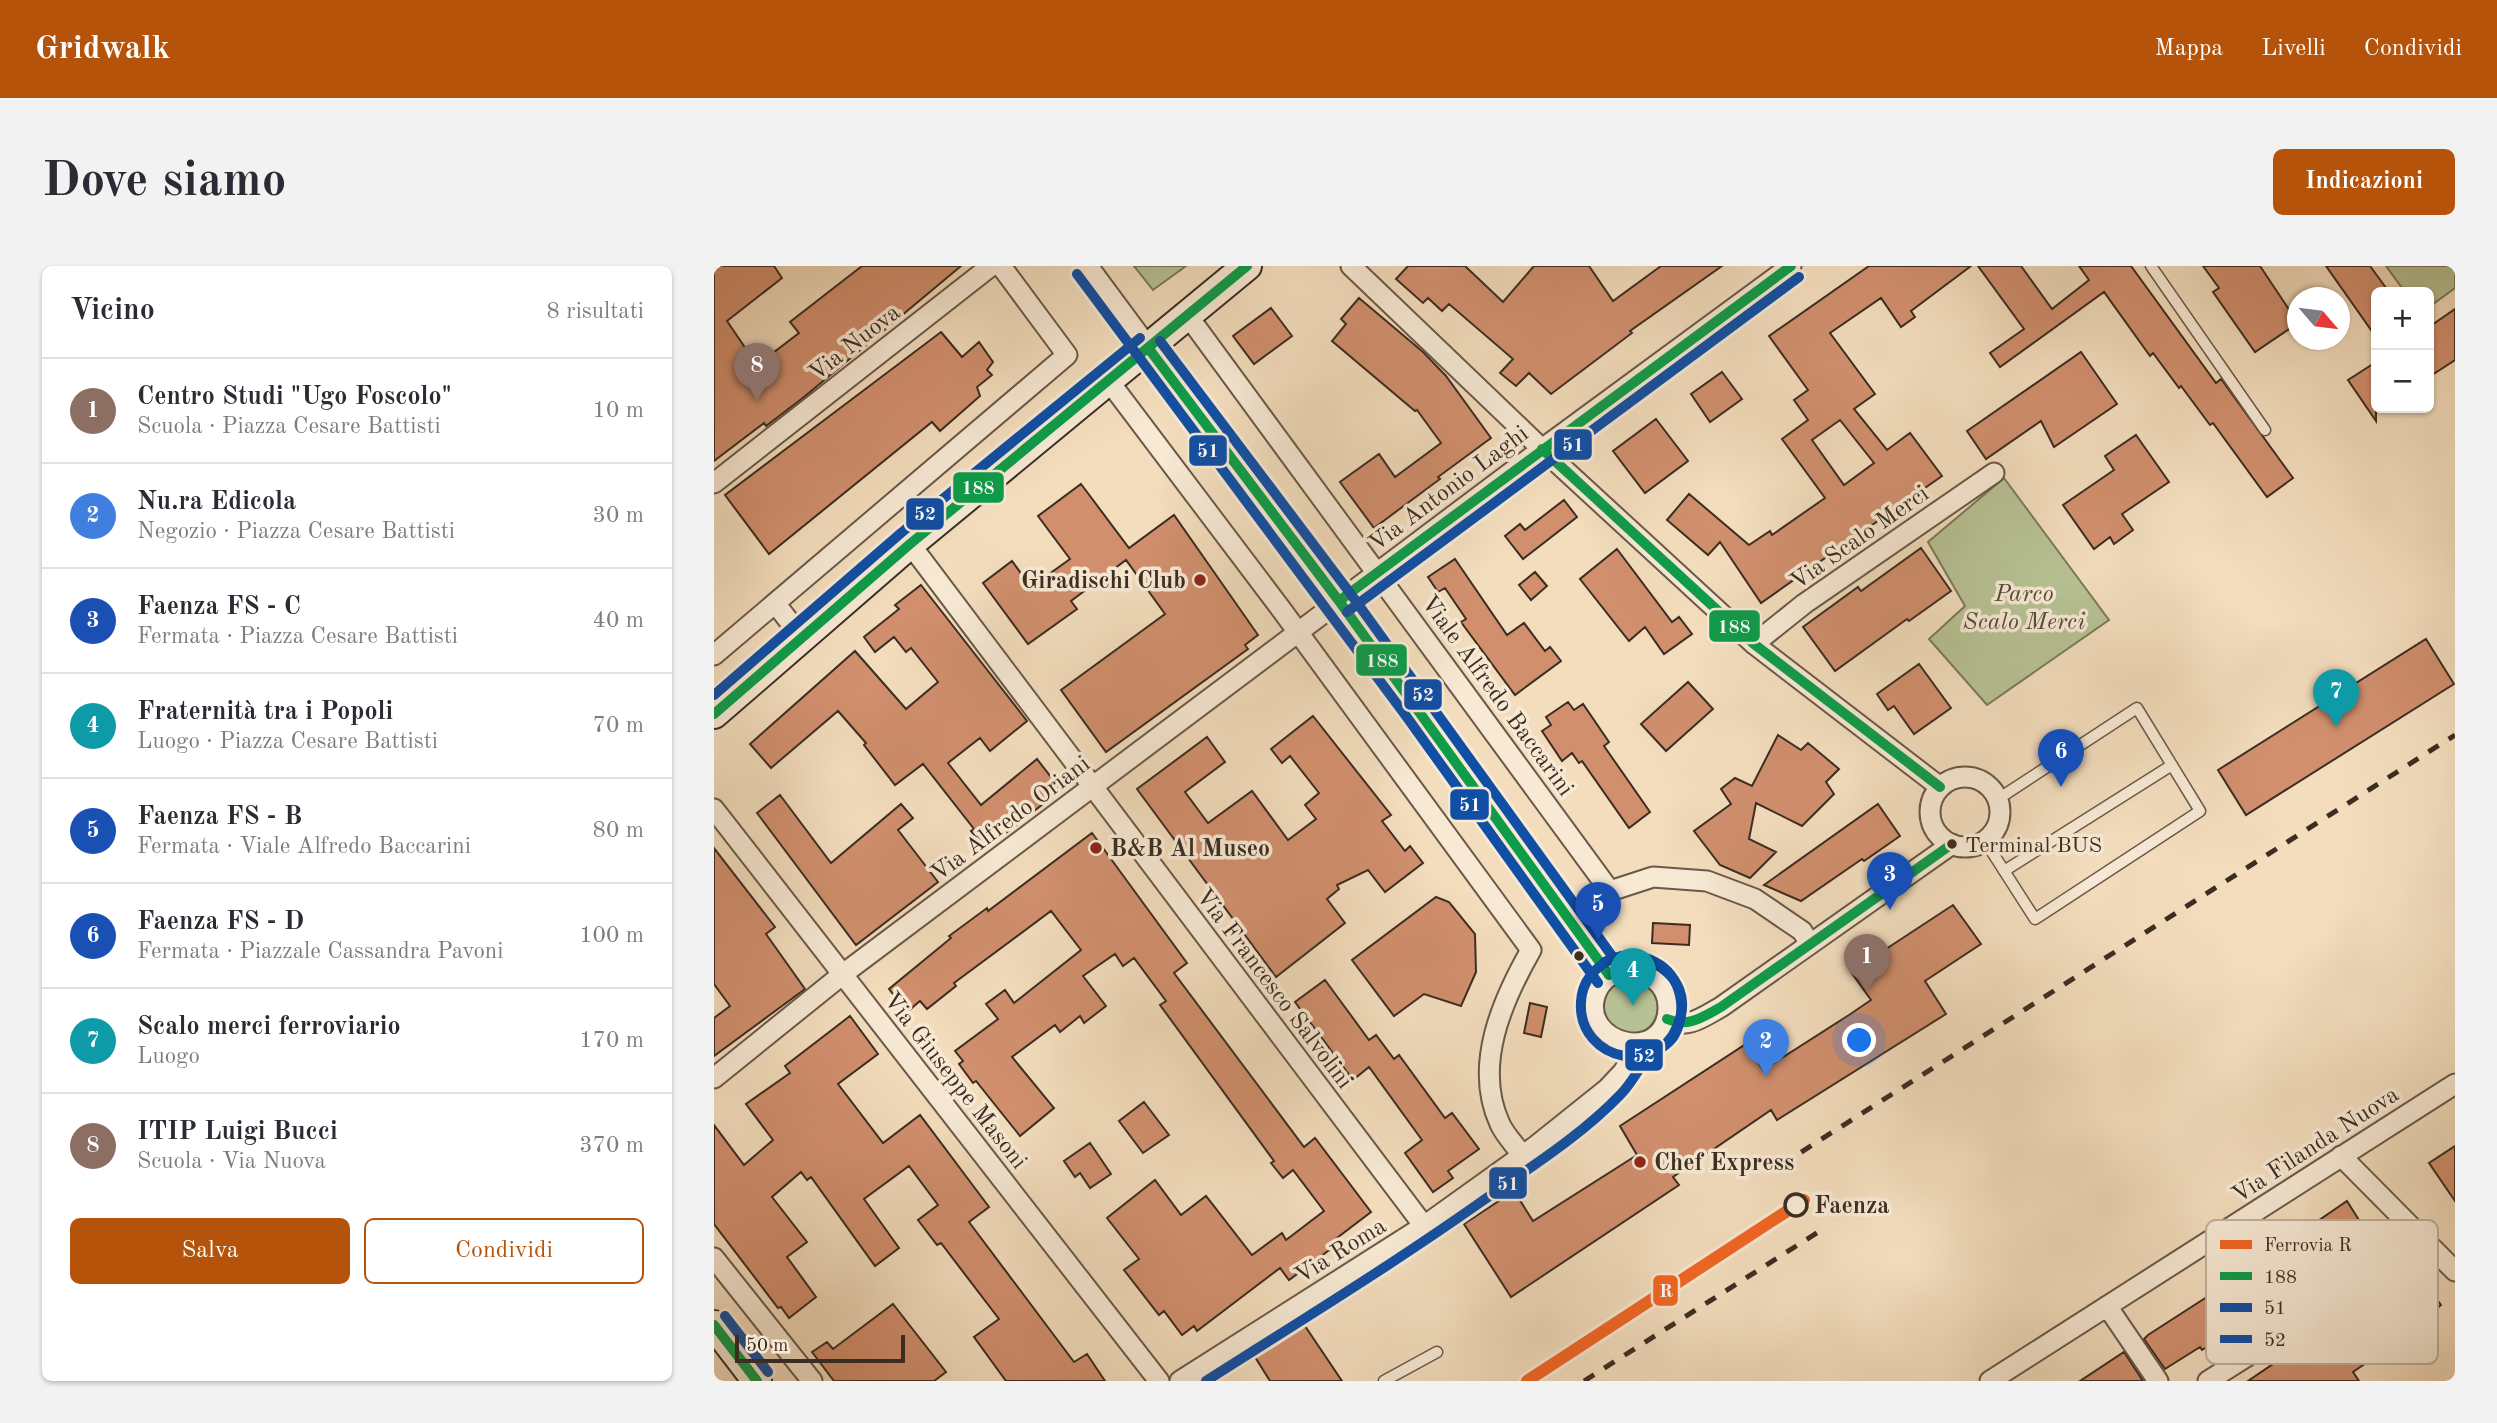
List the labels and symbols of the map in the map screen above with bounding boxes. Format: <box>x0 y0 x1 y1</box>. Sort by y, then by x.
north arrow <box>2287 287 2350 350</box>
street label: Via Nuova <box>805 301 905 386</box>
pin: 8 <box>734 343 780 401</box>
street label: Via Antonio Laghi <box>1365 422 1533 557</box>
line badge: 51 <box>1553 428 1593 461</box>
line badge: 51 <box>1188 434 1228 467</box>
text: 51 <box>1562 437 1584 456</box>
text: 51 <box>1197 443 1219 462</box>
line badge: 188 <box>952 471 1005 504</box>
text: 188 <box>961 480 995 499</box>
street label: Via Scalo Merci <box>1787 482 1934 595</box>
line badge: 52 <box>905 497 945 531</box>
text: 52 <box>914 506 936 525</box>
place label: Giradischi Club <box>1021 570 1186 594</box>
marker: Giradischi Club <box>1192 572 1208 588</box>
park label: Parco Scalo Merci <box>1963 583 2085 635</box>
street label: Viale Alfredo Baccarini <box>1416 591 1577 801</box>
line badge: 188 <box>1708 609 1761 643</box>
text: 188 <box>1717 619 1751 638</box>
line badge: 188 <box>1355 643 1408 677</box>
text: 188 <box>1365 653 1399 672</box>
pin: 7 <box>2313 669 2359 727</box>
line badge: 52 <box>1403 678 1443 711</box>
text: 52 <box>1412 687 1434 706</box>
pin: 6 <box>2038 729 2084 787</box>
street label: Via Alfredo Oriani <box>927 752 1095 887</box>
line badge: 51 <box>1449 788 1490 821</box>
text: 51 <box>1459 797 1481 816</box>
place label: Terminal BUS <box>1965 835 2102 857</box>
marker: Terminal BUS <box>1945 837 1959 851</box>
place label: B&B Al Museo <box>1110 838 1270 862</box>
marker: B&B Al Museo <box>1088 840 1104 856</box>
pin: 3 <box>1867 852 1913 910</box>
pin: 5 <box>1575 882 1621 940</box>
street label: Via Francesco Salvolini <box>1191 885 1356 1094</box>
pin: 1 <box>1844 934 1890 992</box>
pin: 4 <box>1610 948 1656 1006</box>
unlabelled marker <box>1572 949 1586 963</box>
street label: Via Giuseppe Masoni <box>878 988 1031 1174</box>
pin: 2 <box>1743 1019 1789 1077</box>
your location <box>1842 1023 1876 1057</box>
line badge: 52 <box>1624 1038 1664 1072</box>
text: 52 <box>1633 1048 1655 1067</box>
street label: Via Filanda Nuova <box>2228 1083 2404 1208</box>
place label: Chef Express <box>1654 1152 1794 1176</box>
marker: Chef Express <box>1632 1154 1648 1170</box>
line badge: 51 <box>1488 1166 1528 1200</box>
text: 51 <box>1497 1176 1519 1195</box>
marker: Faenza <box>1784 1193 1808 1217</box>
place label: Faenza <box>1814 1195 1889 1219</box>
street label: Via Roma <box>1291 1214 1391 1289</box>
legend <box>2206 1220 2438 1364</box>
text: Ferrovia R <box>2264 1237 2352 1256</box>
text: 188 <box>2264 1269 2297 1288</box>
line badge: R <box>1652 1274 1679 1307</box>
text: R <box>1659 1283 1673 1302</box>
text: 51 <box>2264 1300 2286 1319</box>
scale bar <box>735 1332 905 1364</box>
text: 52 <box>2264 1332 2286 1351</box>

